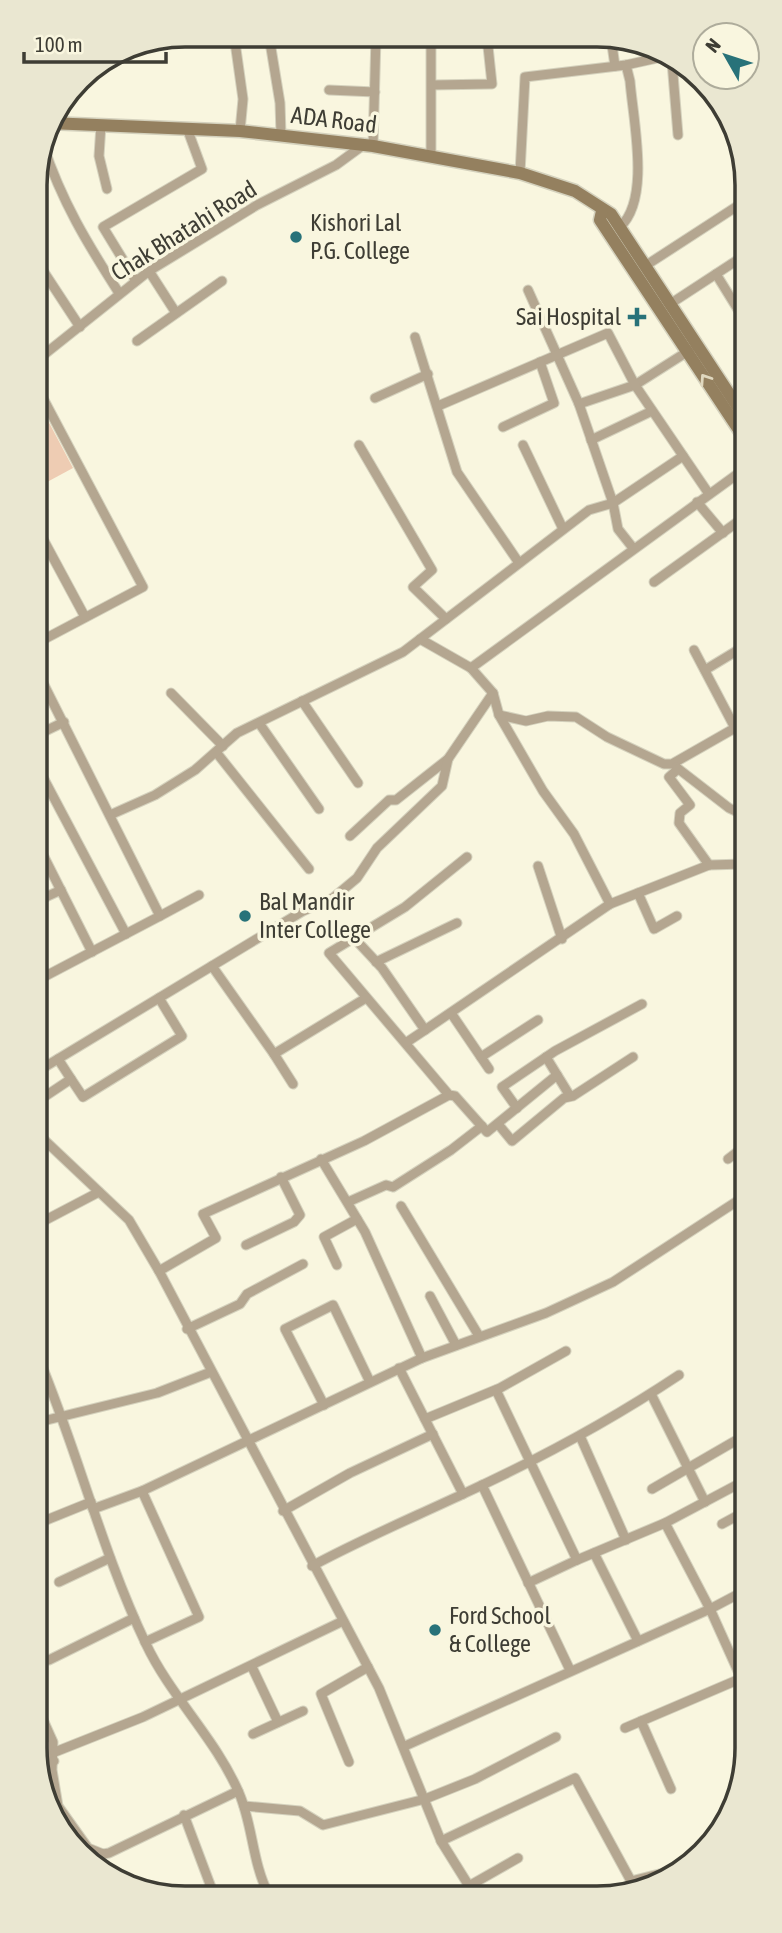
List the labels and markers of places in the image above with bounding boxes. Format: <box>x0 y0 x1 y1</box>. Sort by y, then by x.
place label: Kishori Lal P.G. College <box>310 209 410 264</box>
marker: Kishori Lal P.G. College <box>288 229 304 245</box>
place label: Sai Hospital <box>516 303 622 330</box>
marker: Sai Hospital <box>627 307 647 327</box>
place label: Bal Mandir Inter College <box>259 888 371 943</box>
marker: Bal Mandir Inter College <box>237 908 253 924</box>
place label: Ford School & College <box>449 1602 551 1657</box>
marker: Ford School & College <box>427 1622 443 1638</box>

